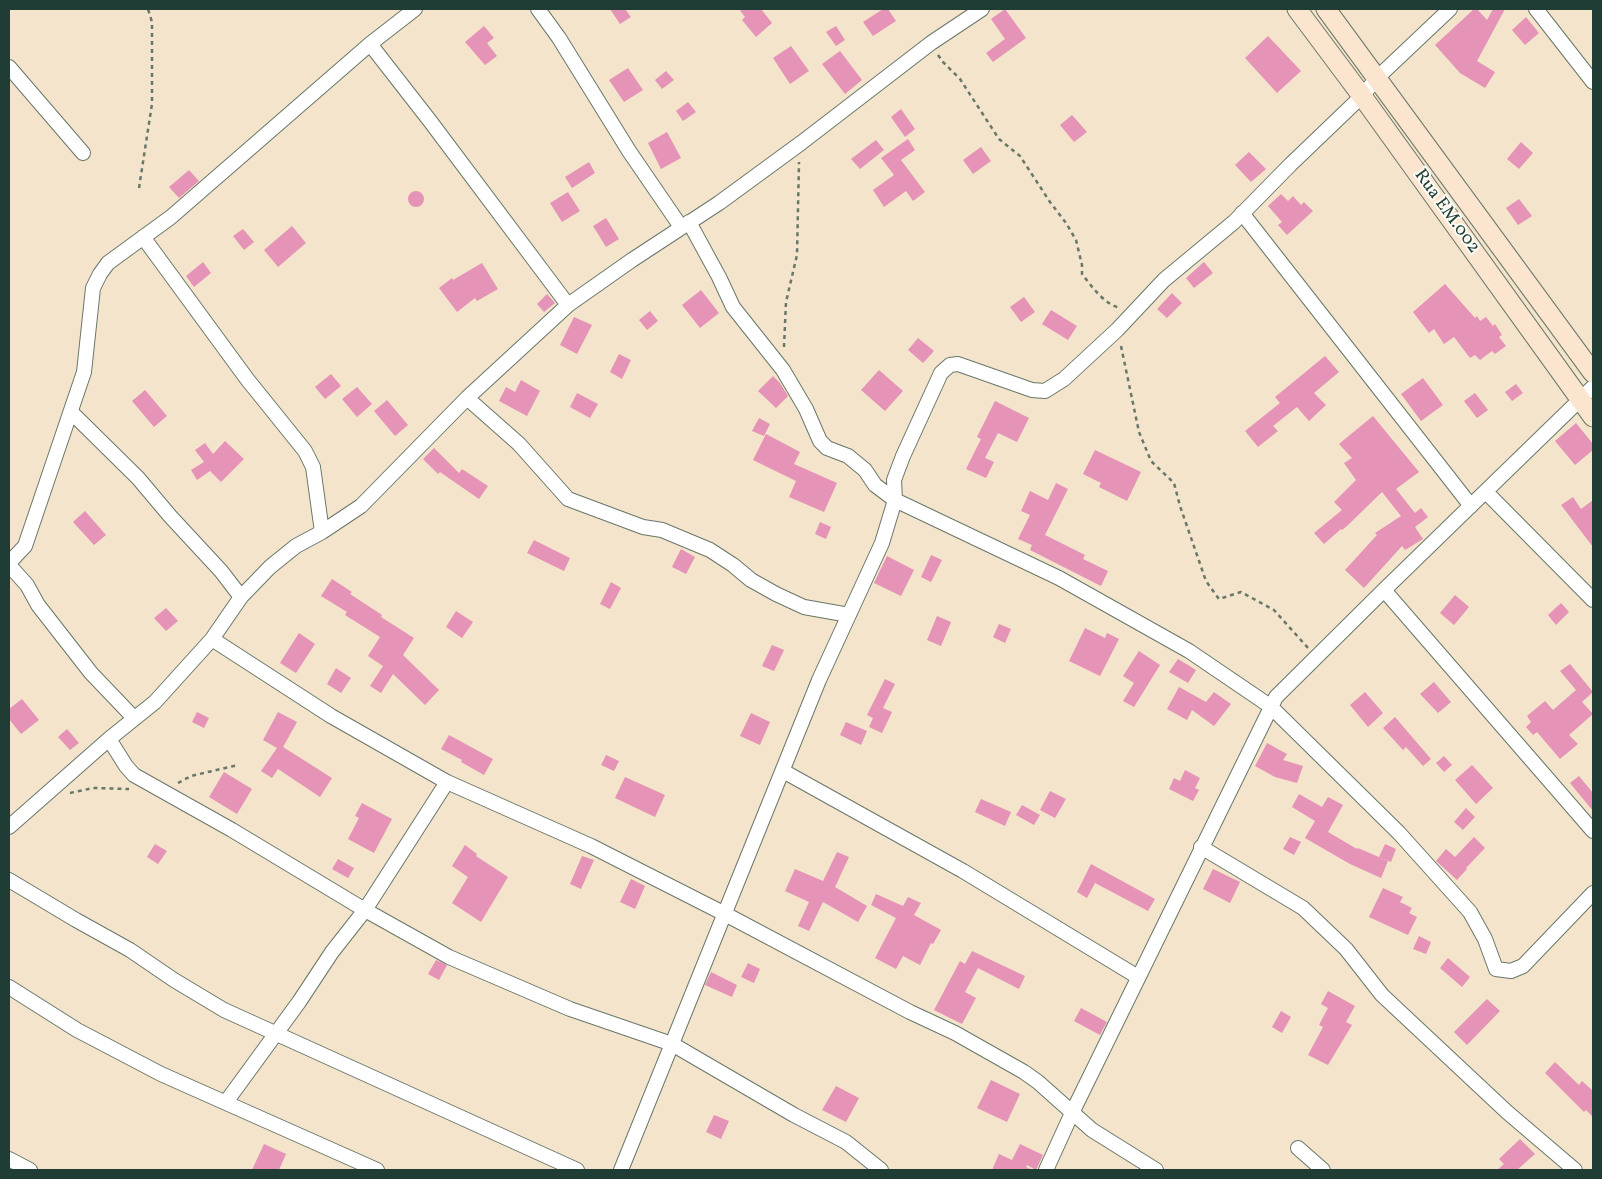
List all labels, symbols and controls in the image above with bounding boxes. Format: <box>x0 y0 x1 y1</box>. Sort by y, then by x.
street label: Rua EM.002 <box>1408 166 1484 258</box>

